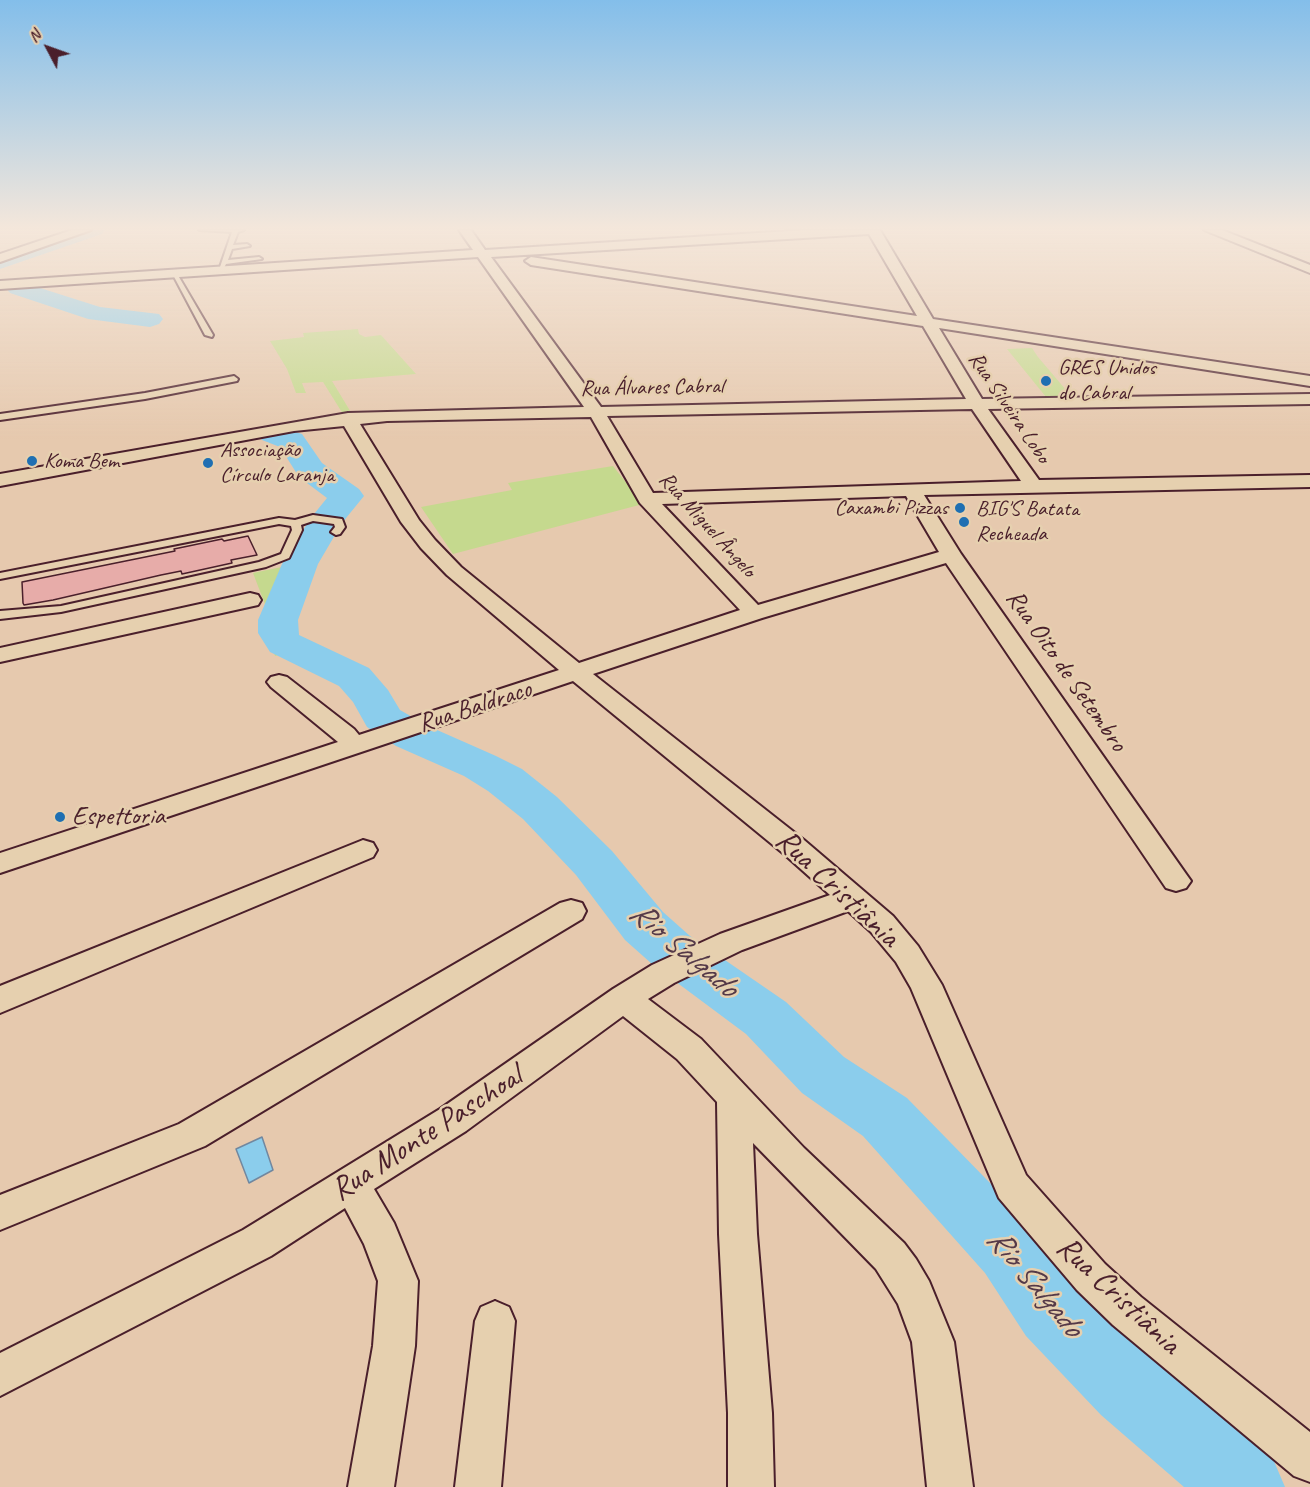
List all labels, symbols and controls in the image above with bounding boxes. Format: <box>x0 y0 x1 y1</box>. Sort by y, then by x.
north arrow <box>18 18 78 78</box>
text: N <box>24 26 45 46</box>
street label: Rua Silveira Lobo <box>962 347 1056 469</box>
place label: GRES Unidos do Cabral <box>1058 355 1156 406</box>
street label: Rua Álvares Cabral <box>580 374 724 402</box>
marker: GRES Unidos do Cabral <box>1039 374 1053 388</box>
place label: Associação Círculo Laranja <box>220 437 334 488</box>
place label: Koma Bem <box>44 448 119 474</box>
marker: Koma Bem <box>25 454 39 468</box>
marker: Associação Círculo Laranja <box>201 456 215 470</box>
street label: Rua Miguel Ângelo <box>653 467 761 583</box>
place label: Caxambi Pizzas <box>834 495 948 521</box>
place label: BIG'S Batata Recheada <box>976 496 1079 548</box>
marker: Caxambi Pizzas <box>953 501 967 515</box>
marker: BIG'S Batata Recheada <box>957 515 971 529</box>
street label: Rua Oito de Setembro <box>999 584 1133 758</box>
street label: Rua Baldraco <box>414 674 536 740</box>
place label: Espettoria <box>72 801 165 833</box>
marker: Espettoria <box>53 810 67 824</box>
street label: Rua Cristiânia <box>767 822 907 956</box>
water label: Rio Salgado <box>621 893 745 1007</box>
street label: Rua Monte Paschoal <box>324 1058 530 1210</box>
water label: Rio Salgado <box>977 1221 1091 1345</box>
street label: Rua Cristiânia <box>1048 1229 1188 1363</box>

